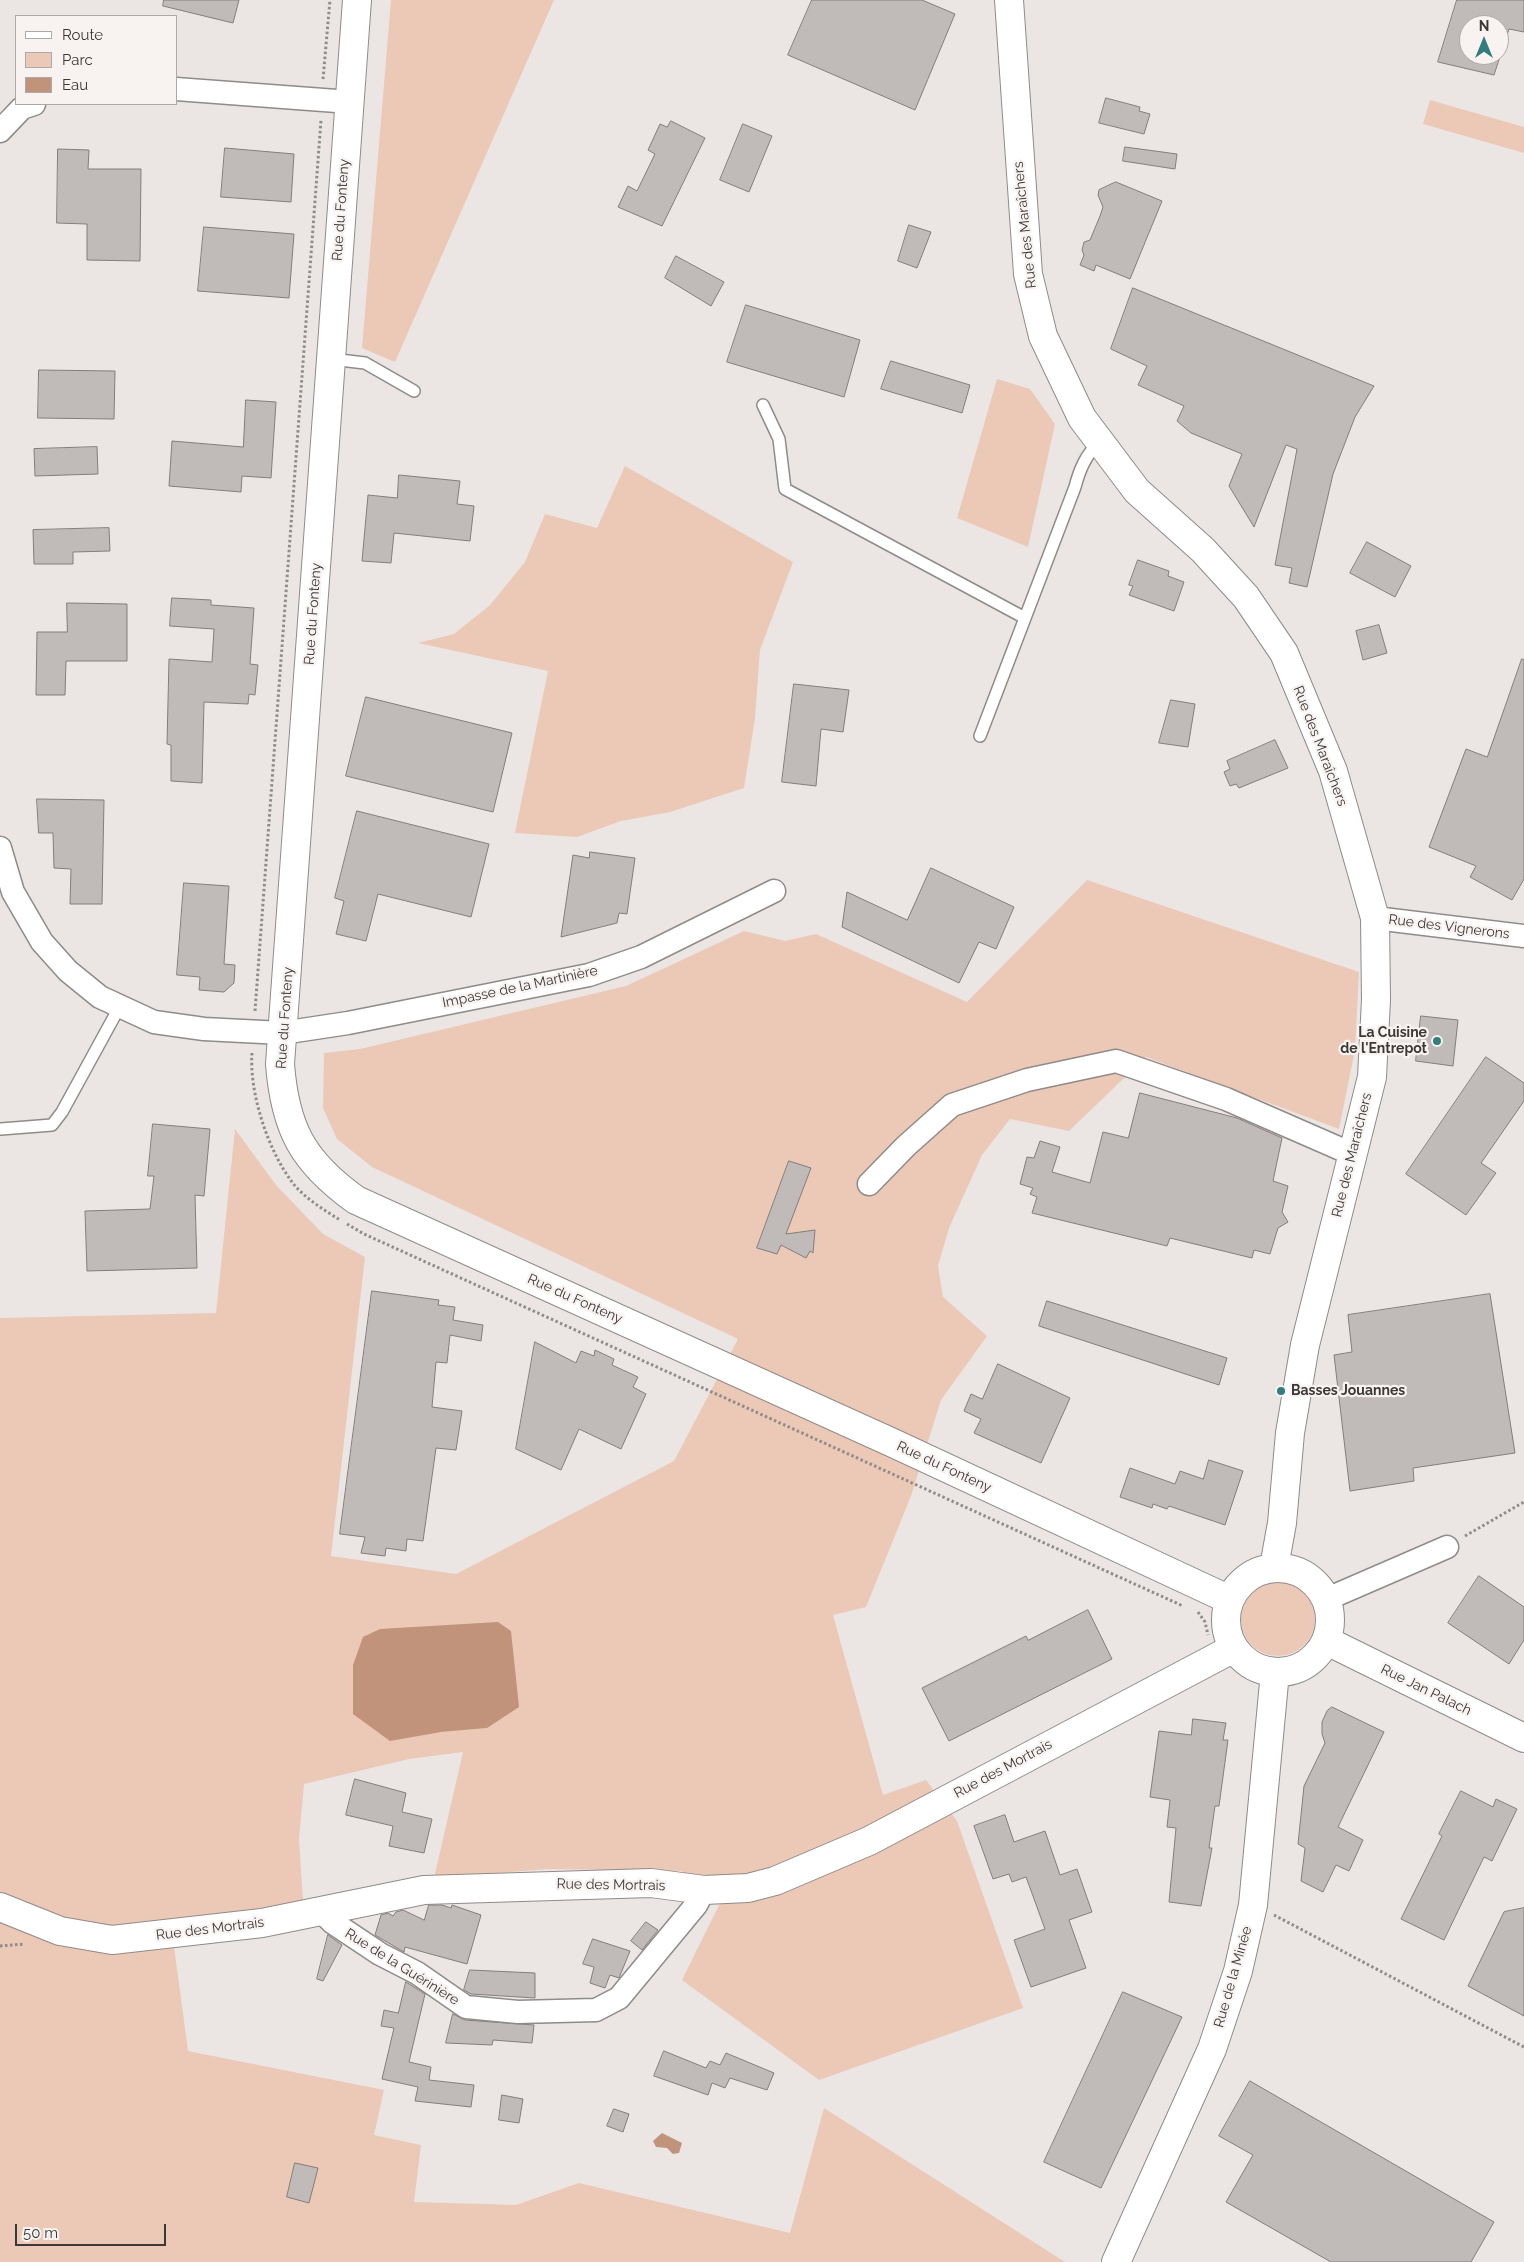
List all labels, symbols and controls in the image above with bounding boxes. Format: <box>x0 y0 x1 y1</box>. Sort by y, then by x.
legend <box>15 15 178 105</box>
north arrow <box>1459 15 1509 65</box>
text: N <box>1479 18 1489 34</box>
text: Route <box>62 26 103 44</box>
text: Parc <box>62 51 93 69</box>
text: Eau <box>62 76 88 94</box>
street label: Rue du Fonteny <box>329 158 353 262</box>
street label: Rue des Maraîchers <box>1010 161 1040 289</box>
street label: Rue du Fonteny <box>301 562 325 666</box>
street label: Rue des Maraîchers <box>1289 683 1351 809</box>
street label: Rue des Vignerons <box>1387 911 1511 943</box>
street label: Impasse de la Martinière <box>441 962 599 1012</box>
street label: Rue du Fonteny <box>273 966 297 1070</box>
place label: La Cuisine de l'Entrepot <box>1340 1025 1427 1058</box>
marker: La Cuisine de l'Entrepot <box>1431 1035 1443 1047</box>
street label: Rue des Maraîchers <box>1328 1091 1376 1219</box>
street label: Rue du Fonteny <box>525 1271 625 1327</box>
place label: Basses Jouannes <box>1291 1383 1405 1399</box>
marker: Basses Jouannes <box>1275 1385 1287 1397</box>
street label: Rue du Fonteny <box>894 1438 994 1496</box>
street label: Rue Jan Palach <box>1378 1661 1474 1719</box>
street label: Rue des Mortrais <box>951 1736 1055 1802</box>
street label: Rue des Mortrais <box>556 1876 666 1894</box>
street label: Rue des Mortrais <box>155 1914 265 1944</box>
street label: Rue de la Minée <box>1211 1924 1255 2030</box>
street label: Rue de la Guérinière <box>342 1925 462 2009</box>
scale bar <box>18 2214 169 2246</box>
text: 50 m <box>23 2224 58 2242</box>

